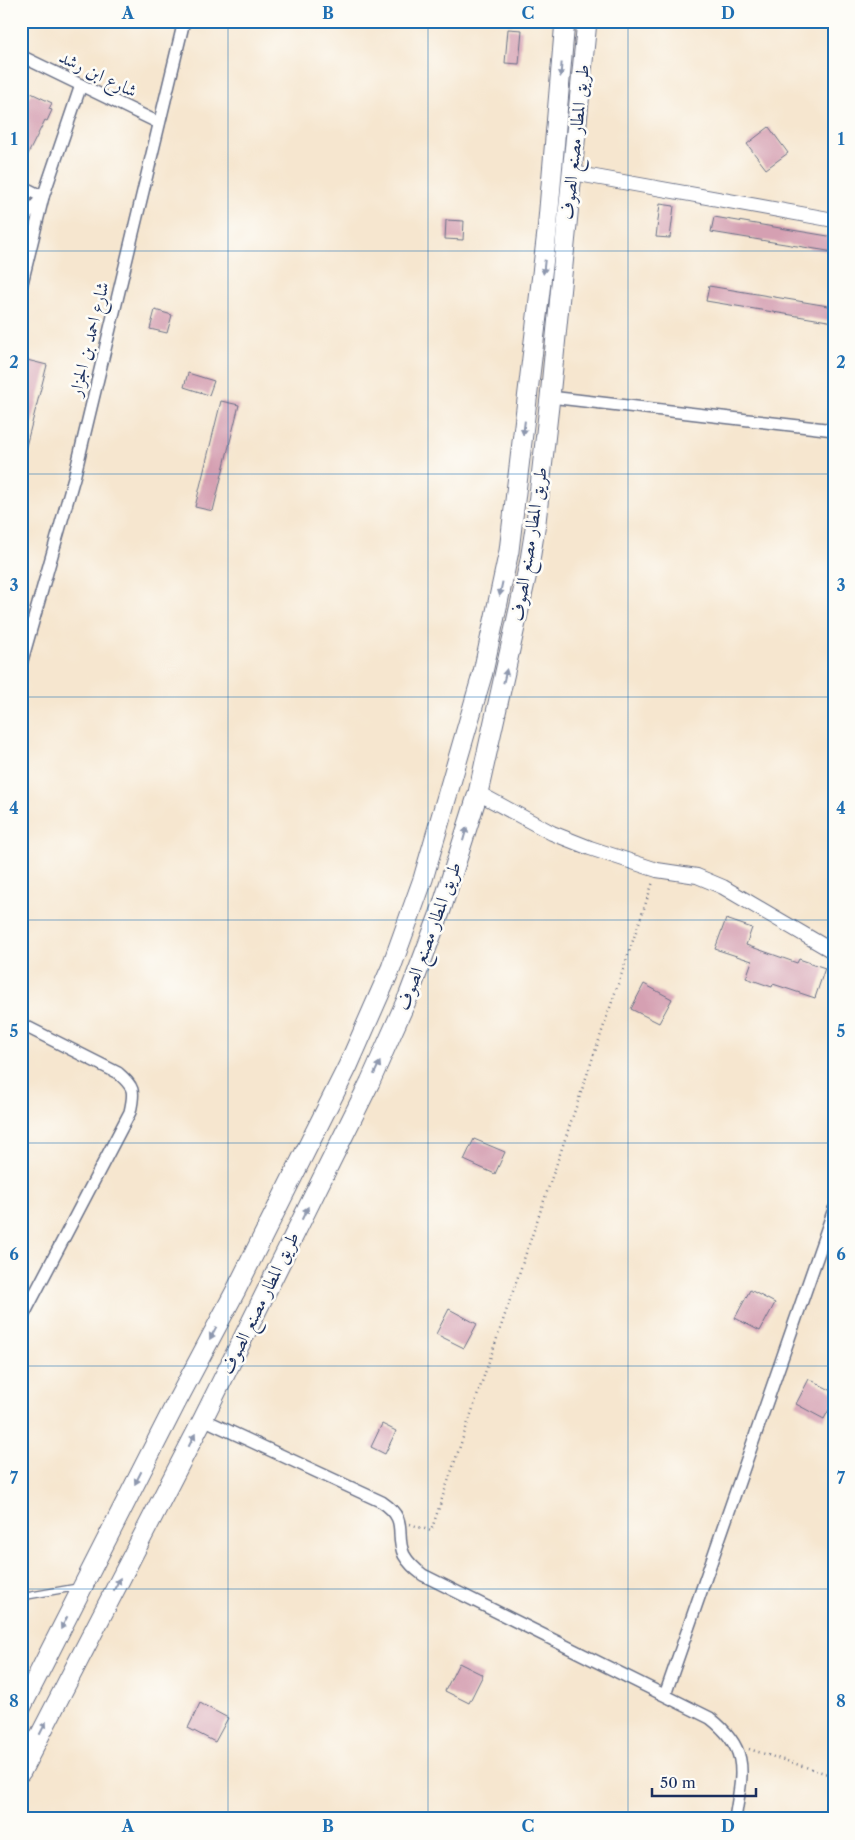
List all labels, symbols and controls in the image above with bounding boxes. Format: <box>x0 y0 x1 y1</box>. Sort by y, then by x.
text: A <box>121 3 135 23</box>
text: B <box>322 3 334 23</box>
text: C <box>522 3 534 23</box>
text: D <box>721 3 735 23</box>
street label: شارع ابن رشد <box>54 46 141 106</box>
one-way arrow <box>556 62 564 78</box>
street label: طريق المطار مصنع الصوف <box>556 63 599 221</box>
text: 1 <box>10 129 18 149</box>
text: 1 <box>837 129 845 149</box>
one-way arrow <box>539 259 547 275</box>
street label: شارع احمد بن الجزار <box>64 280 118 401</box>
text: 2 <box>9 352 19 372</box>
text: 2 <box>836 352 846 372</box>
one-way arrow <box>520 420 528 436</box>
street label: طريق المطار مصنع الصوف <box>506 465 557 624</box>
text: 3 <box>9 575 19 595</box>
text: 3 <box>836 575 846 595</box>
one-way arrow <box>497 581 505 596</box>
one-way arrow <box>501 669 509 684</box>
text: 4 <box>9 798 19 818</box>
text: 4 <box>836 798 846 818</box>
one-way arrow <box>461 826 469 842</box>
street label: طريق المطار مصنع الصوف <box>392 859 471 1015</box>
text: 5 <box>10 1021 19 1041</box>
text: 5 <box>837 1021 846 1041</box>
one-way arrow <box>373 1060 381 1075</box>
one-way arrow <box>301 1206 309 1220</box>
street label: طريق المطار مصنع الصوف <box>216 1228 309 1380</box>
text: 6 <box>9 1244 19 1264</box>
text: 6 <box>836 1244 846 1264</box>
one-way arrow <box>209 1326 217 1341</box>
one-way arrow <box>188 1432 196 1447</box>
text: 7 <box>10 1468 19 1488</box>
text: 7 <box>837 1468 846 1488</box>
one-way arrow <box>134 1470 142 1485</box>
one-way arrow <box>113 1577 121 1591</box>
one-way arrow <box>60 1615 68 1630</box>
text: 8 <box>9 1691 19 1711</box>
text: 8 <box>836 1691 846 1711</box>
one-way arrow <box>39 1721 47 1735</box>
scale bar <box>652 1765 756 1797</box>
text: 50 m <box>660 1773 696 1792</box>
text: A <box>121 1816 135 1836</box>
text: B <box>322 1816 334 1836</box>
text: C <box>522 1816 534 1836</box>
text: D <box>721 1816 735 1836</box>

